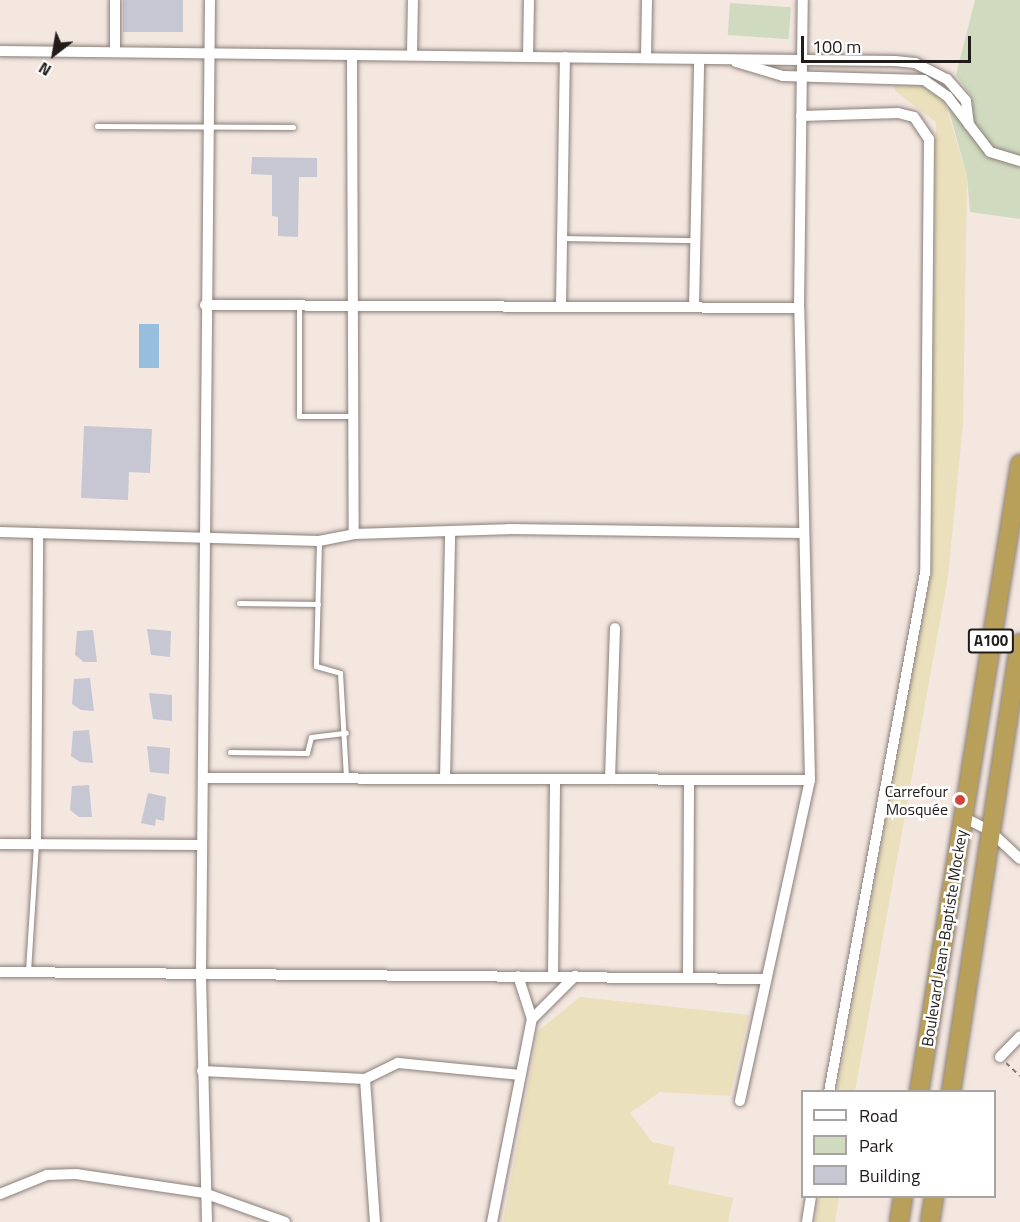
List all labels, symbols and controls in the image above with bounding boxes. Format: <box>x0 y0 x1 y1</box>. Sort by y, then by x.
north arrow <box>24 24 84 84</box>
scale bar <box>804 24 974 62</box>
text: 100 m <box>812 33 861 60</box>
text: N <box>34 56 56 83</box>
road number: A100 <box>967 629 1015 653</box>
place label: Carrefour Mosquée <box>885 781 948 819</box>
marker: Carrefour Mosquée <box>953 793 967 807</box>
street label: Boulevard Jean-Baptiste Mockey <box>917 828 971 1048</box>
legend <box>801 1090 996 1198</box>
text: Road <box>859 1102 898 1129</box>
text: Park <box>859 1132 893 1159</box>
text: Building <box>859 1162 920 1189</box>

